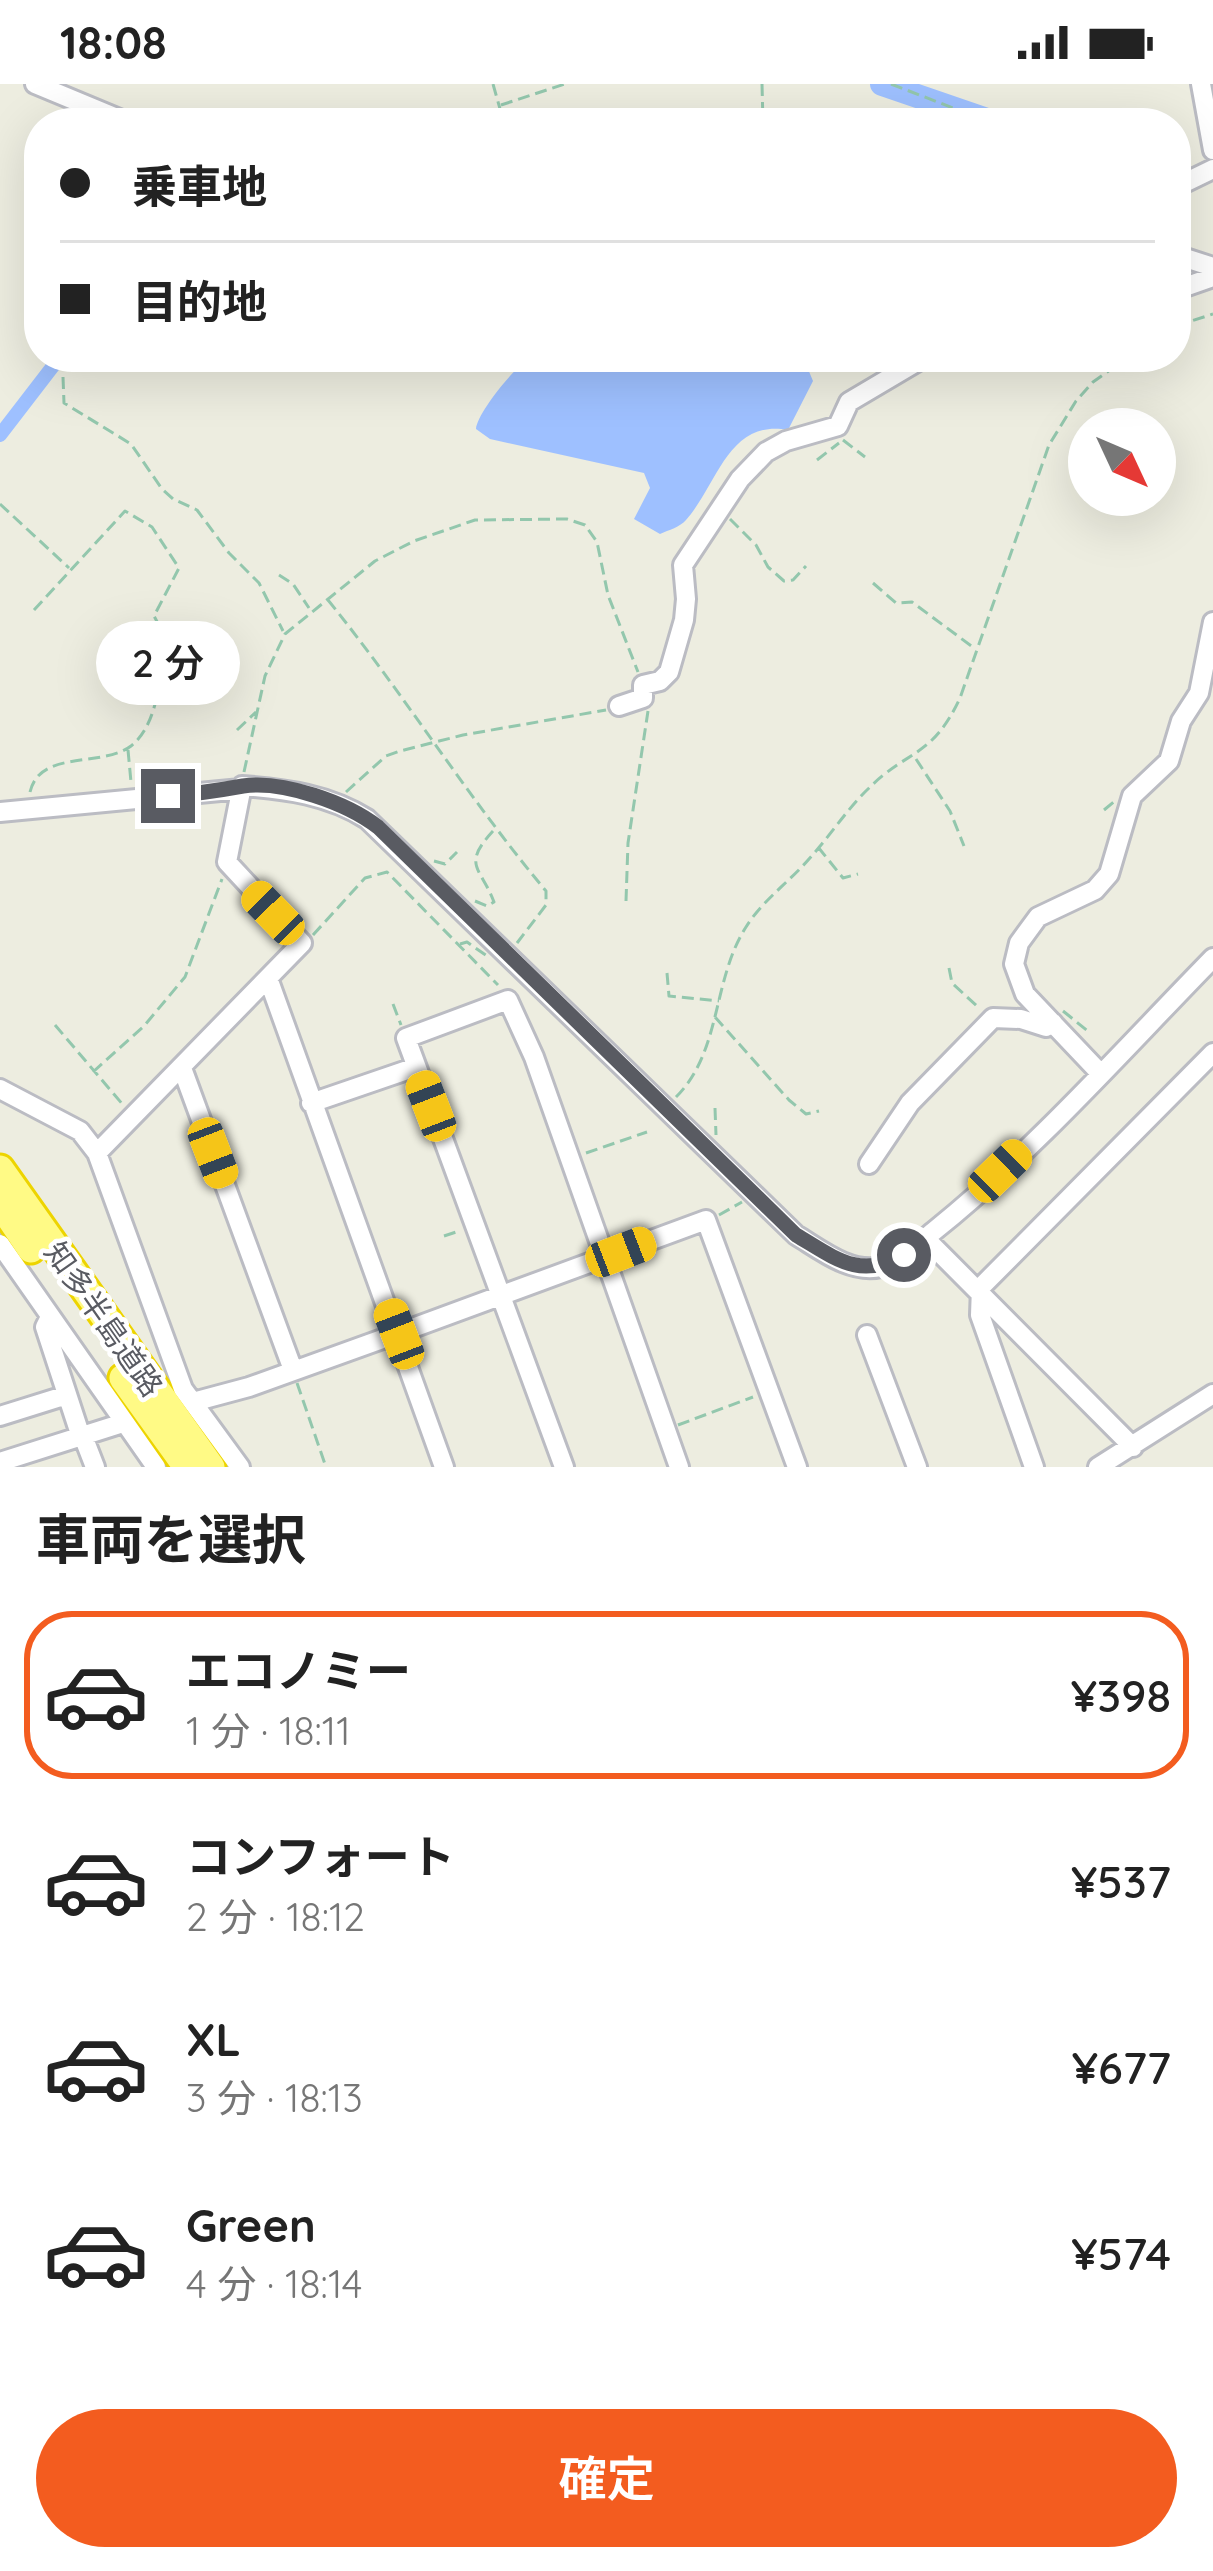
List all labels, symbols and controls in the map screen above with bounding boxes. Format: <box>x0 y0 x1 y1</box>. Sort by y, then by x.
text: 18:08 <box>60 14 167 70</box>
text: 乗車地 <box>132 158 267 214</box>
text: 目的地 <box>132 273 267 329</box>
north arrow <box>1068 408 1176 516</box>
map controls <box>1068 408 1176 516</box>
callout: 2 分 <box>96 622 240 706</box>
text: 2 分 <box>132 638 204 687</box>
route end <box>141 769 195 823</box>
car <box>235 875 311 951</box>
car <box>401 1066 461 1146</box>
car <box>183 1113 243 1193</box>
car <box>962 1133 1038 1209</box>
car <box>581 1222 661 1282</box>
route start <box>877 1228 931 1282</box>
street label: 知多半島道路 <box>37 1234 171 1404</box>
car <box>369 1294 429 1374</box>
text: 車両を選択 <box>36 1505 306 1573</box>
icon: car <box>42 1641 150 1749</box>
text: エコノミー <box>186 1642 411 1698</box>
text: ¥398 <box>1071 1667 1171 1723</box>
text: 1 分 · 18:11 <box>186 1706 351 1755</box>
icon: car <box>42 1827 150 1935</box>
text: コンフォート <box>186 1828 455 1884</box>
text: ¥537 <box>1071 1853 1171 1909</box>
text: 2 分 · 18:12 <box>186 1892 365 1941</box>
text: XL <box>186 2011 241 2067</box>
icon: car <box>42 2013 150 2121</box>
text: ¥677 <box>1072 2039 1171 2095</box>
text: 3 分 · 18:13 <box>186 2073 363 2122</box>
text: Green <box>186 2197 316 2253</box>
icon: car <box>42 2199 150 2307</box>
text: ¥574 <box>1071 2225 1171 2281</box>
text: 4 分 · 18:14 <box>186 2259 362 2308</box>
button: 確定 <box>36 2409 1177 2547</box>

